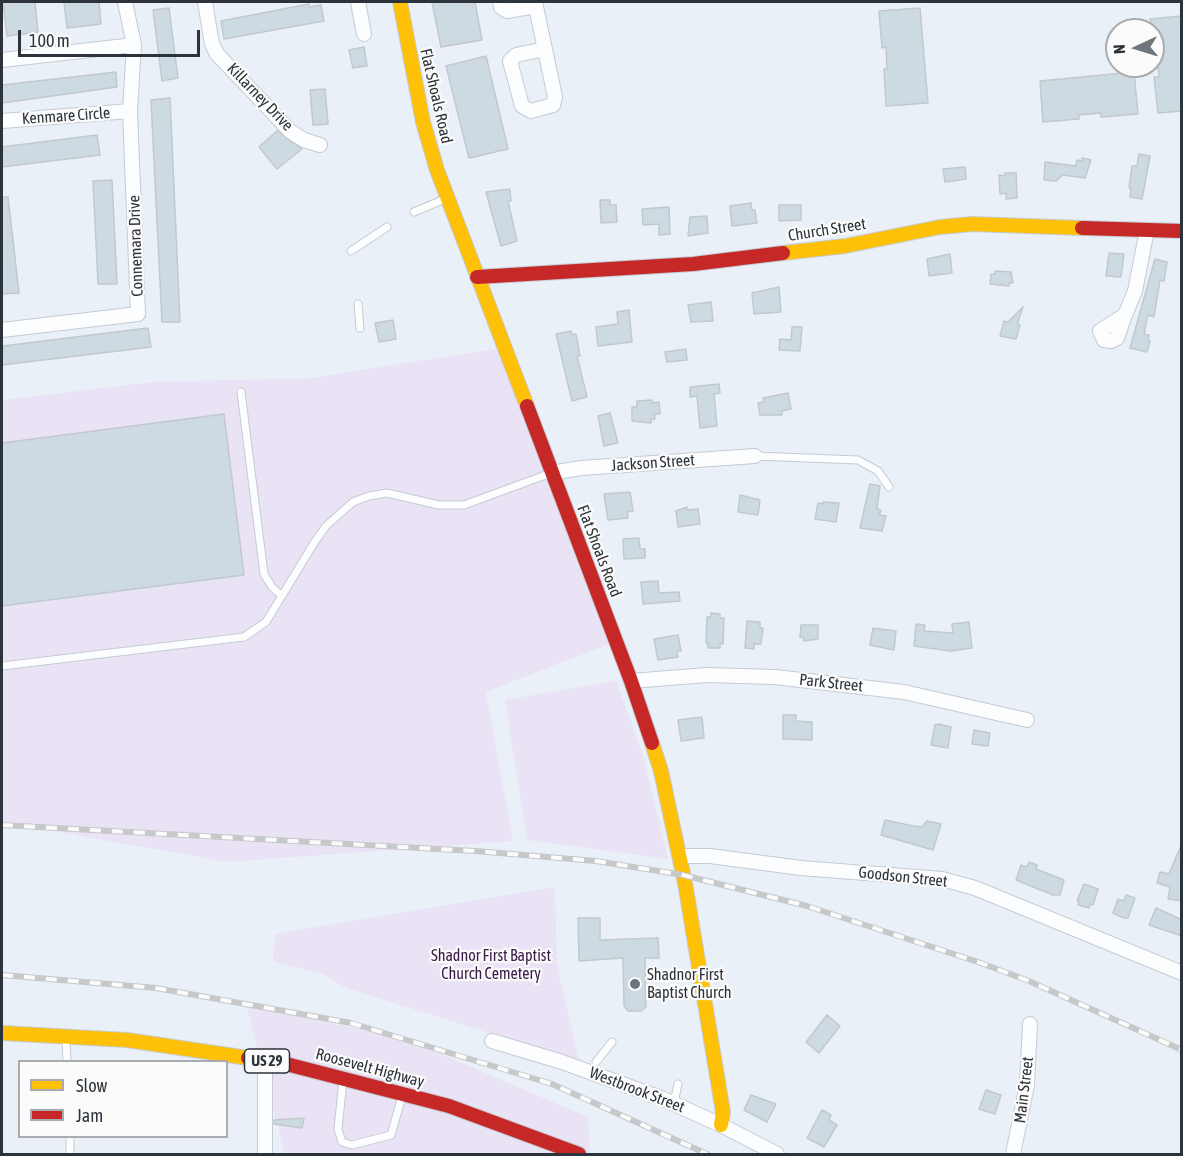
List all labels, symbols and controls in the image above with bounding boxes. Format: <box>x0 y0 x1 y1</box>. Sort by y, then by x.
scale bar <box>21 18 202 56</box>
north arrow <box>1105 18 1165 78</box>
text: 100 m <box>29 30 70 51</box>
text: N <box>1110 44 1128 54</box>
street label: Flat Shoals Road <box>416 47 456 145</box>
street label: Killarney Drive <box>223 59 297 135</box>
street label: Kenmare Circle <box>21 103 111 129</box>
street label: Connemara Drive <box>125 195 147 297</box>
street label: Church Street <box>787 214 867 246</box>
street label: Jackson Street <box>611 451 695 475</box>
street label: Flat Shoals Road <box>573 502 625 600</box>
street label: Park Street <box>798 670 864 696</box>
street label: Goodson Street <box>858 863 948 891</box>
park label: Shadnor First Baptist Church Cemetery <box>431 946 551 984</box>
place label: Shadnor First Baptist Church <box>647 965 731 1003</box>
marker: Shadnor First Baptist Church <box>628 977 642 991</box>
street label: Roosevelt Highway <box>314 1044 426 1092</box>
road number: US 29 <box>244 1049 290 1073</box>
street label: Main Street <box>1010 1056 1038 1124</box>
legend <box>18 1060 228 1138</box>
street label: Westbrook Street <box>587 1063 687 1117</box>
text: Slow <box>76 1075 107 1096</box>
text: Jam <box>76 1105 103 1126</box>

